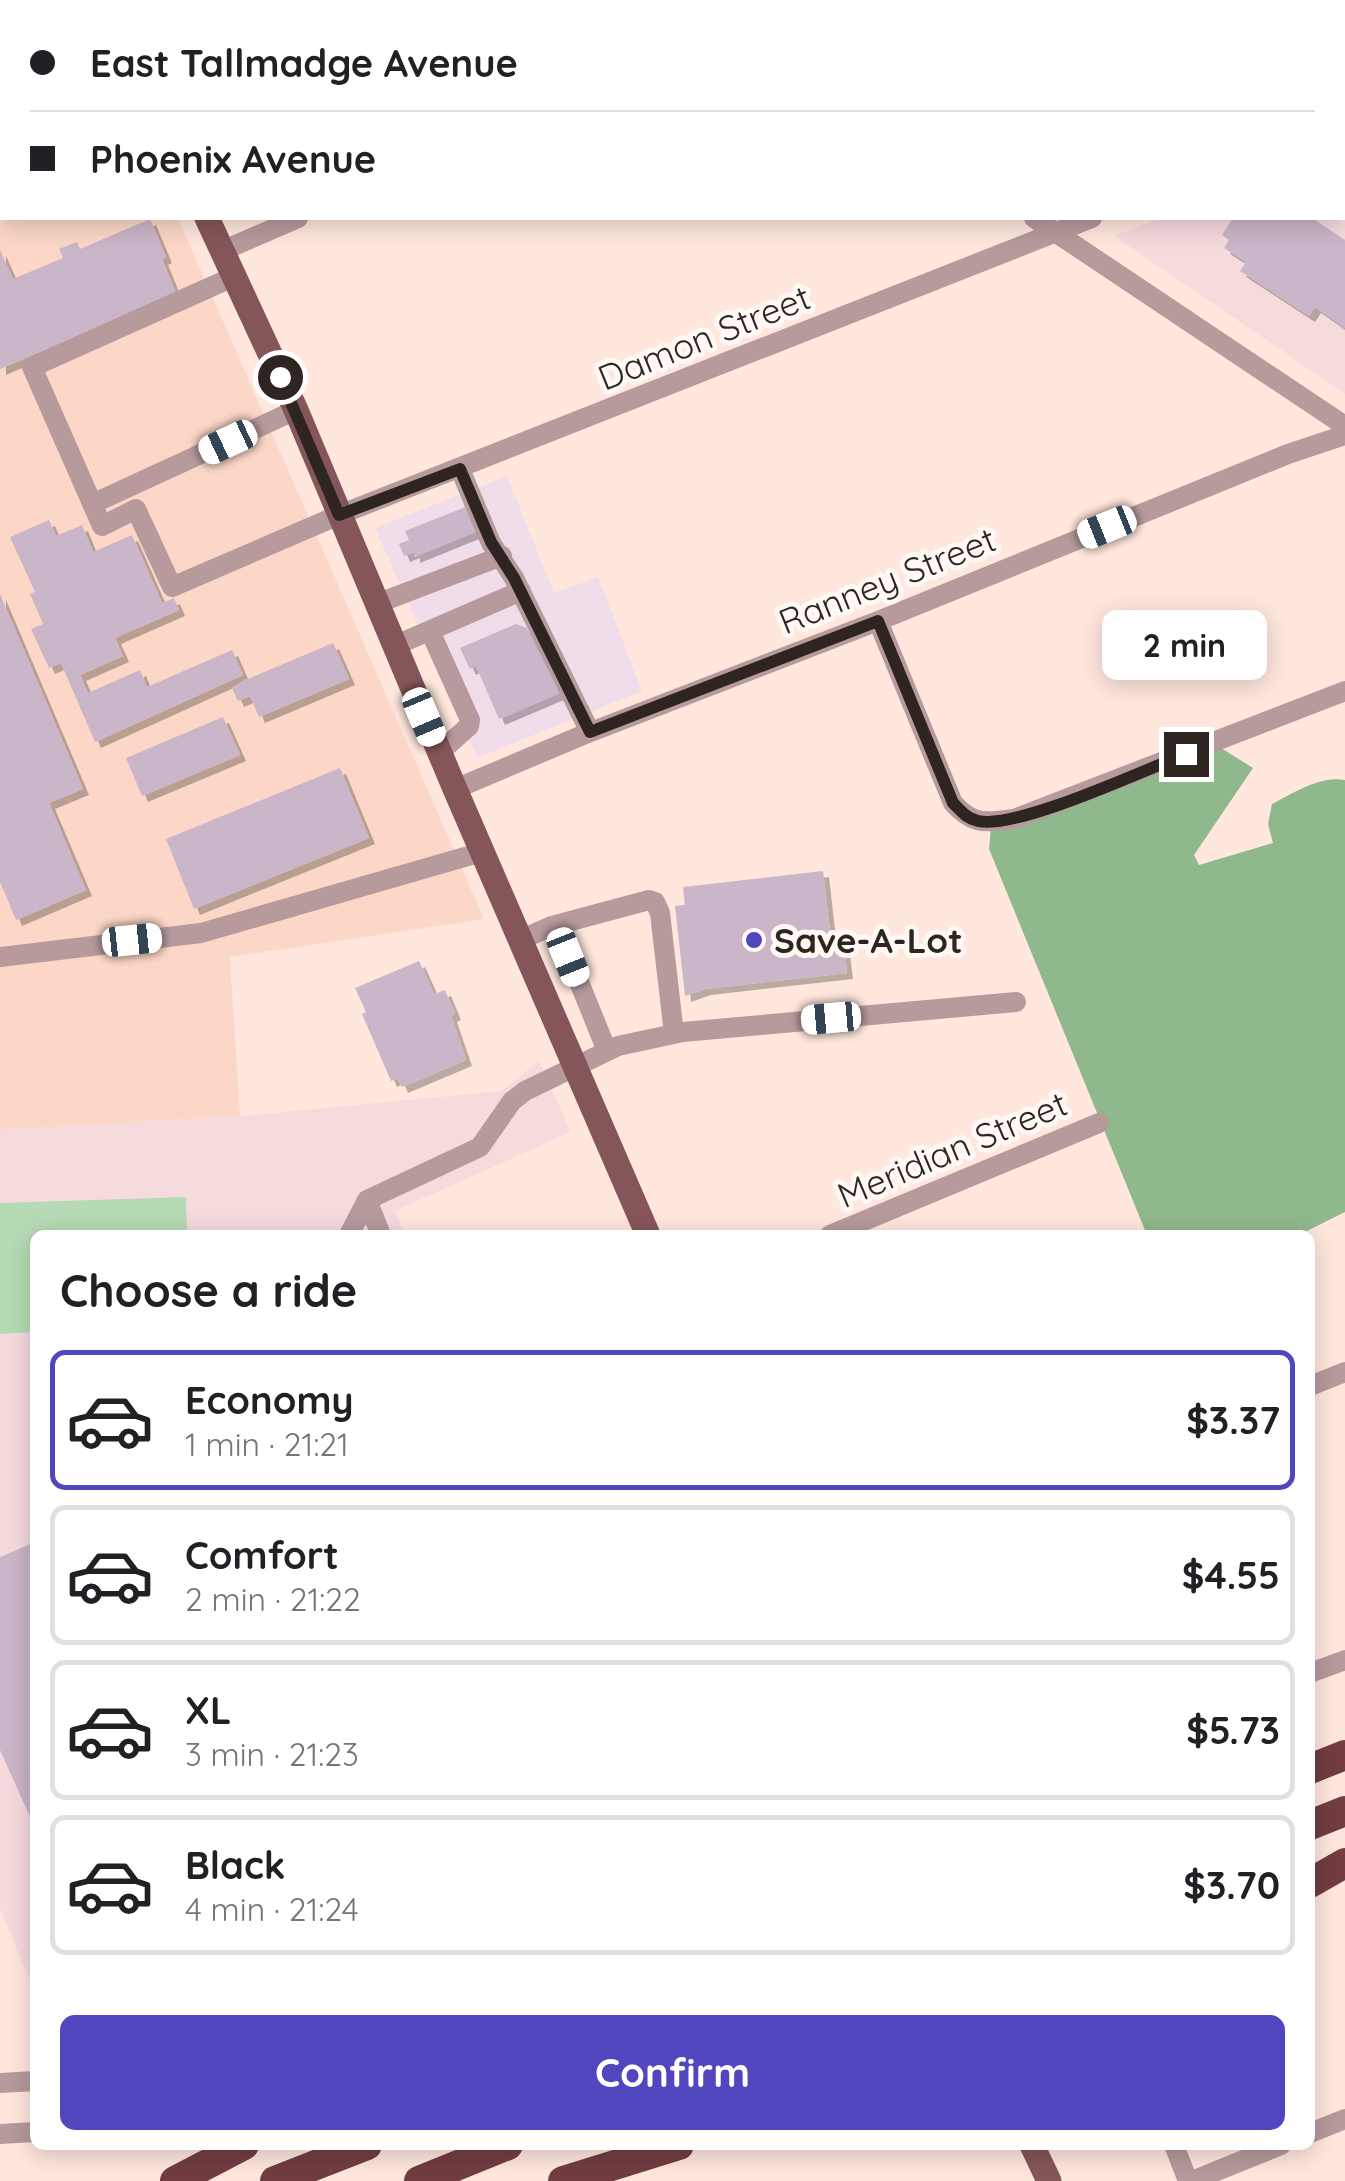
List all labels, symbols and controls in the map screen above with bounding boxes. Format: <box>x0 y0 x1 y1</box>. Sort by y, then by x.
text: East Tallmadge Avenue <box>90 39 518 87</box>
text: Phoenix Avenue <box>90 135 376 183</box>
street label: Damon Street <box>592 274 816 400</box>
route start <box>258 355 303 400</box>
car <box>194 416 262 468</box>
car <box>1074 502 1140 552</box>
street label: Ranney Street <box>772 517 1002 643</box>
callout: 2 min <box>1104 609 1268 679</box>
text: 2 min <box>1143 625 1226 665</box>
car <box>398 684 450 750</box>
route end <box>1164 732 1209 777</box>
place label: Save-A-Lot <box>774 918 963 962</box>
car <box>101 922 163 958</box>
car <box>543 924 593 990</box>
marker: Save-A-Lot <box>743 929 765 951</box>
car <box>800 1000 862 1036</box>
street label: Meridian Street <box>831 1081 1073 1217</box>
text: Choose a ride <box>60 1262 357 1318</box>
icon: car <box>65 1375 155 1465</box>
text: Economy <box>185 1376 354 1424</box>
text: $3.37 <box>1186 1396 1280 1444</box>
text: 1 min · 21:21 <box>185 1424 349 1464</box>
icon: car <box>65 1530 155 1620</box>
text: Comfort <box>185 1531 339 1579</box>
text: $4.55 <box>1182 1551 1280 1599</box>
text: 2 min · 21:22 <box>185 1579 361 1619</box>
icon: car <box>65 1685 155 1775</box>
text: XL <box>185 1686 231 1734</box>
text: $5.73 <box>1186 1706 1280 1754</box>
text: 3 min · 21:23 <box>185 1734 359 1774</box>
icon: car <box>65 1840 155 1930</box>
text: Black <box>185 1841 285 1889</box>
text: $3.70 <box>1183 1861 1280 1909</box>
text: 4 min · 21:24 <box>185 1889 359 1929</box>
button: Confirm <box>60 2015 1285 2130</box>

